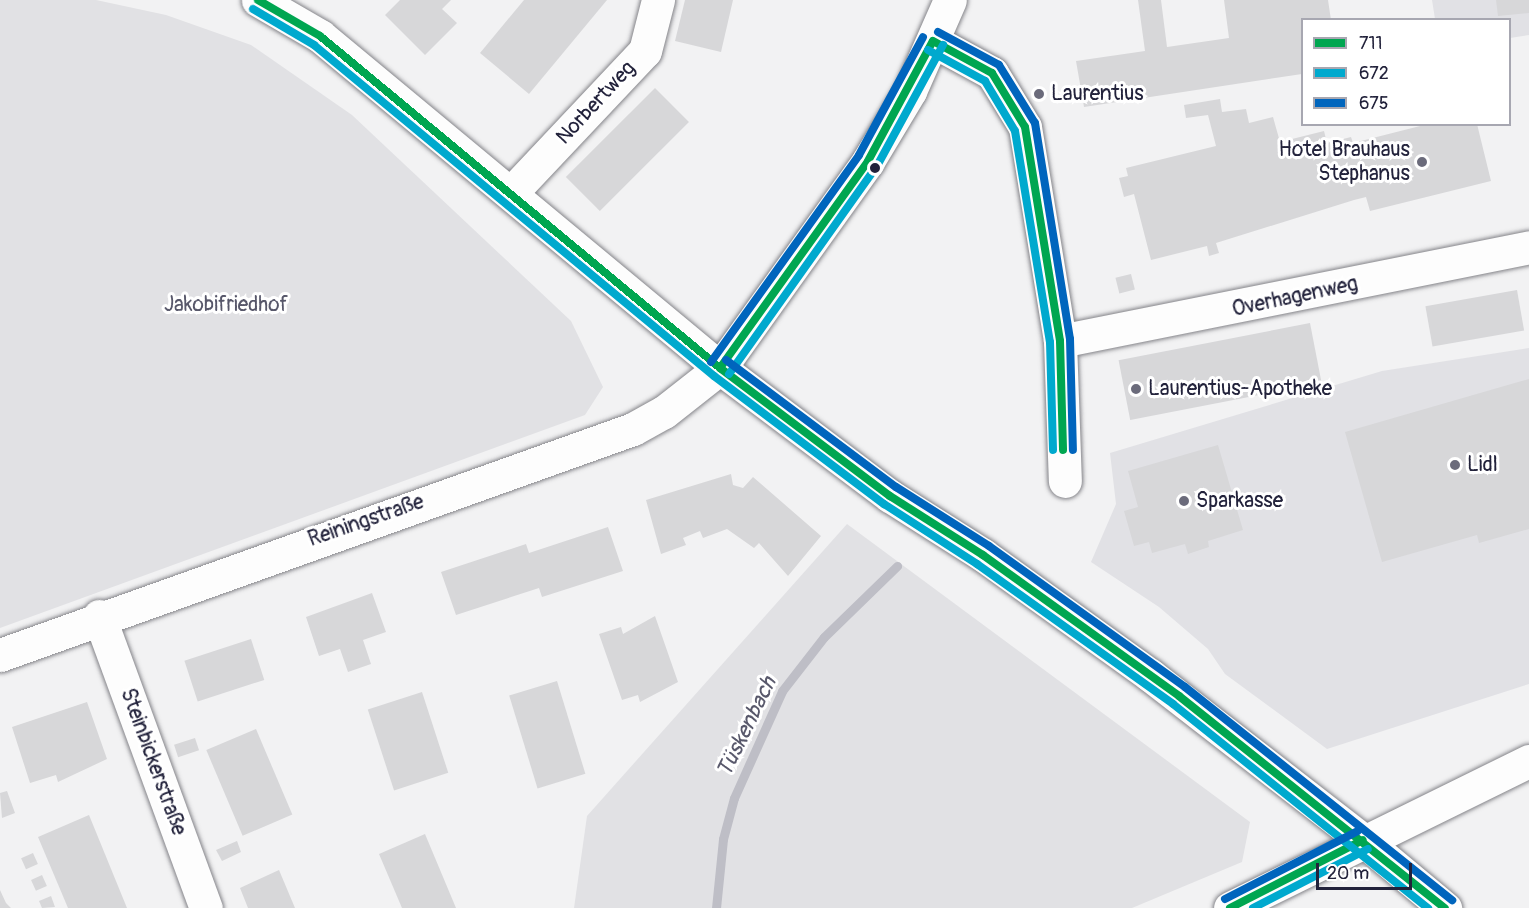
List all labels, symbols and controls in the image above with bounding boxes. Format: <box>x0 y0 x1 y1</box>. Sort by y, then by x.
legend <box>1301 18 1511 126</box>
text: 711 <box>1359 32 1383 55</box>
street label: Norbertweg <box>551 56 641 150</box>
text: 672 <box>1359 62 1389 85</box>
place label: Laurentius <box>1051 81 1144 107</box>
marker: Laurentius <box>1032 87 1046 101</box>
text: 675 <box>1359 92 1389 115</box>
place label: Hotel Brauhaus Stephanus <box>1279 137 1410 187</box>
marker: Hotel Brauhaus Stephanus <box>1415 155 1429 169</box>
unlabelled marker <box>869 162 881 174</box>
street label: Overhagenweg <box>1230 271 1360 323</box>
park label: Jakobifriedhof <box>164 292 288 318</box>
place label: Laurentius-Apotheke <box>1148 376 1332 402</box>
marker: Laurentius-Apotheke <box>1129 382 1143 396</box>
place label: Lidl <box>1467 452 1498 478</box>
marker: Lidl <box>1448 458 1462 472</box>
place label: Sparkasse <box>1196 488 1283 514</box>
street label: Reiningstraße <box>305 489 427 553</box>
marker: Sparkasse <box>1177 494 1191 508</box>
water label: Tüskenbach <box>711 673 783 781</box>
street label: Steinbickerstraße <box>115 685 191 839</box>
scale bar <box>1319 851 1415 889</box>
text: 20 m <box>1327 862 1369 885</box>

